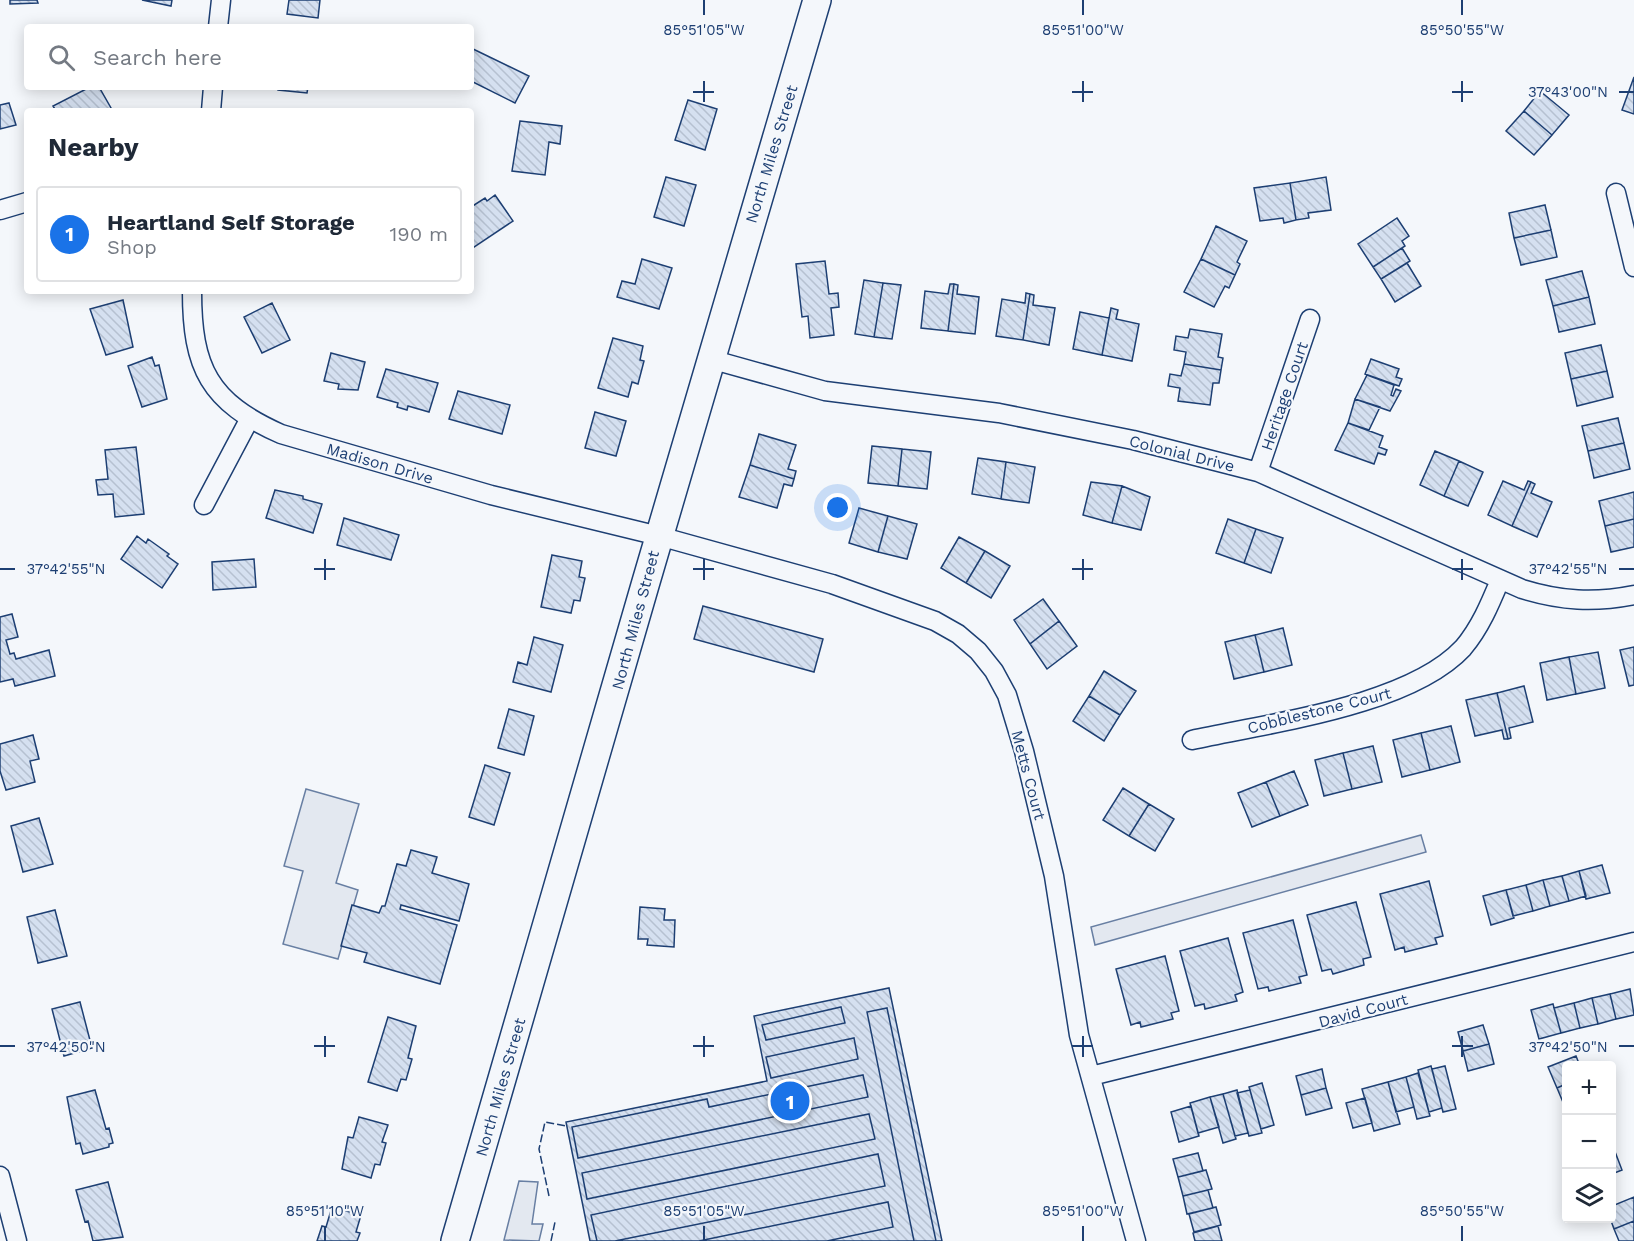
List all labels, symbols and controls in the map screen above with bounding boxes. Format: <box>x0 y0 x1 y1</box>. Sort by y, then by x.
text: 85°51'05"W <box>663 21 745 39</box>
text: 85°51'00"W <box>1042 21 1124 39</box>
text: 85°50'55"W <box>1420 21 1504 39</box>
search box <box>24 24 474 90</box>
icon: search <box>45 41 78 74</box>
text: Search here <box>93 45 222 70</box>
street label: North Miles Street <box>741 83 802 226</box>
text: 37°43'00"N <box>1528 83 1608 101</box>
text: Nearby <box>48 132 139 162</box>
text: Heartland Self Storage <box>107 210 355 235</box>
text: 1 <box>65 222 74 246</box>
text: 190 m <box>390 222 448 246</box>
text: Shop <box>107 235 157 259</box>
street label: Heritage Court <box>1257 339 1312 453</box>
street label: Colonial Drive <box>1127 431 1237 476</box>
street label: Madison Drive <box>324 439 435 488</box>
your location <box>823 493 852 522</box>
street label: North Miles Street <box>608 548 663 692</box>
text: 37°42'55"N <box>26 560 106 578</box>
text: 37°42'55"N <box>1528 560 1608 578</box>
street label: Cobblestone Court <box>1245 683 1393 738</box>
street label: Metts Court <box>1007 728 1050 822</box>
street label: David Court <box>1316 989 1410 1032</box>
street label: North Miles Street <box>472 1015 529 1159</box>
text: 37°42'50"N <box>26 1038 106 1056</box>
text: 37°42'50"N <box>1528 1038 1608 1056</box>
map controls <box>1562 1061 1616 1223</box>
button: + <box>1562 1061 1616 1115</box>
pin: 1 <box>770 1078 810 1124</box>
button: − <box>1562 1115 1616 1169</box>
button: layers <box>1562 1169 1616 1223</box>
text: 85°51'10"W <box>286 1202 364 1220</box>
text: 85°51'05"W <box>663 1202 745 1220</box>
text: 85°51'00"W <box>1042 1202 1124 1220</box>
text: 85°50'55"W <box>1420 1202 1504 1220</box>

